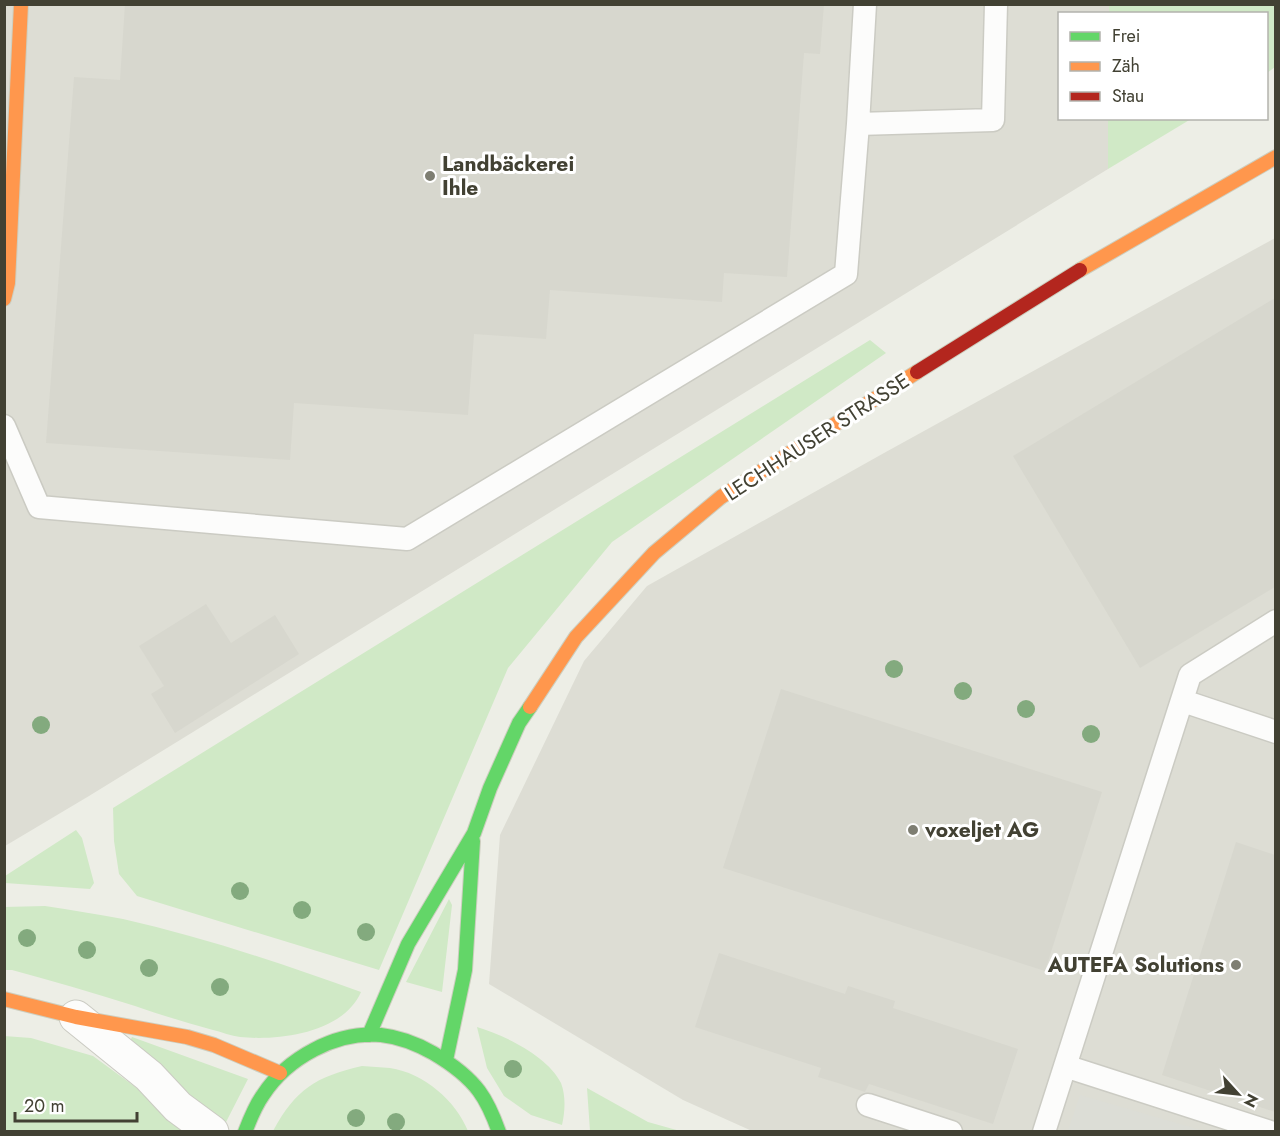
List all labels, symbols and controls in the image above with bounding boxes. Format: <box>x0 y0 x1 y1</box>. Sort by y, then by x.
legend <box>1058 12 1268 120</box>
text: Frei <box>1112 23 1141 49</box>
text: Zäh <box>1112 53 1140 79</box>
text: Stau <box>1112 83 1144 109</box>
place label: Landbäckerei Ihle <box>442 149 574 203</box>
marker: Landbäckerei Ihle <box>423 169 437 183</box>
street label: LECHHAUSER STRASSE <box>719 366 915 508</box>
place label: voxeljet AG <box>924 815 1039 845</box>
marker: voxeljet AG <box>906 823 920 837</box>
place label: AUTEFA Solutions <box>1047 950 1224 980</box>
marker: AUTEFA Solutions <box>1229 958 1243 972</box>
north arrow <box>1208 1064 1268 1124</box>
scale bar <box>15 1085 136 1123</box>
text: N <box>1238 1090 1264 1111</box>
text: 20 m <box>24 1093 64 1119</box>

